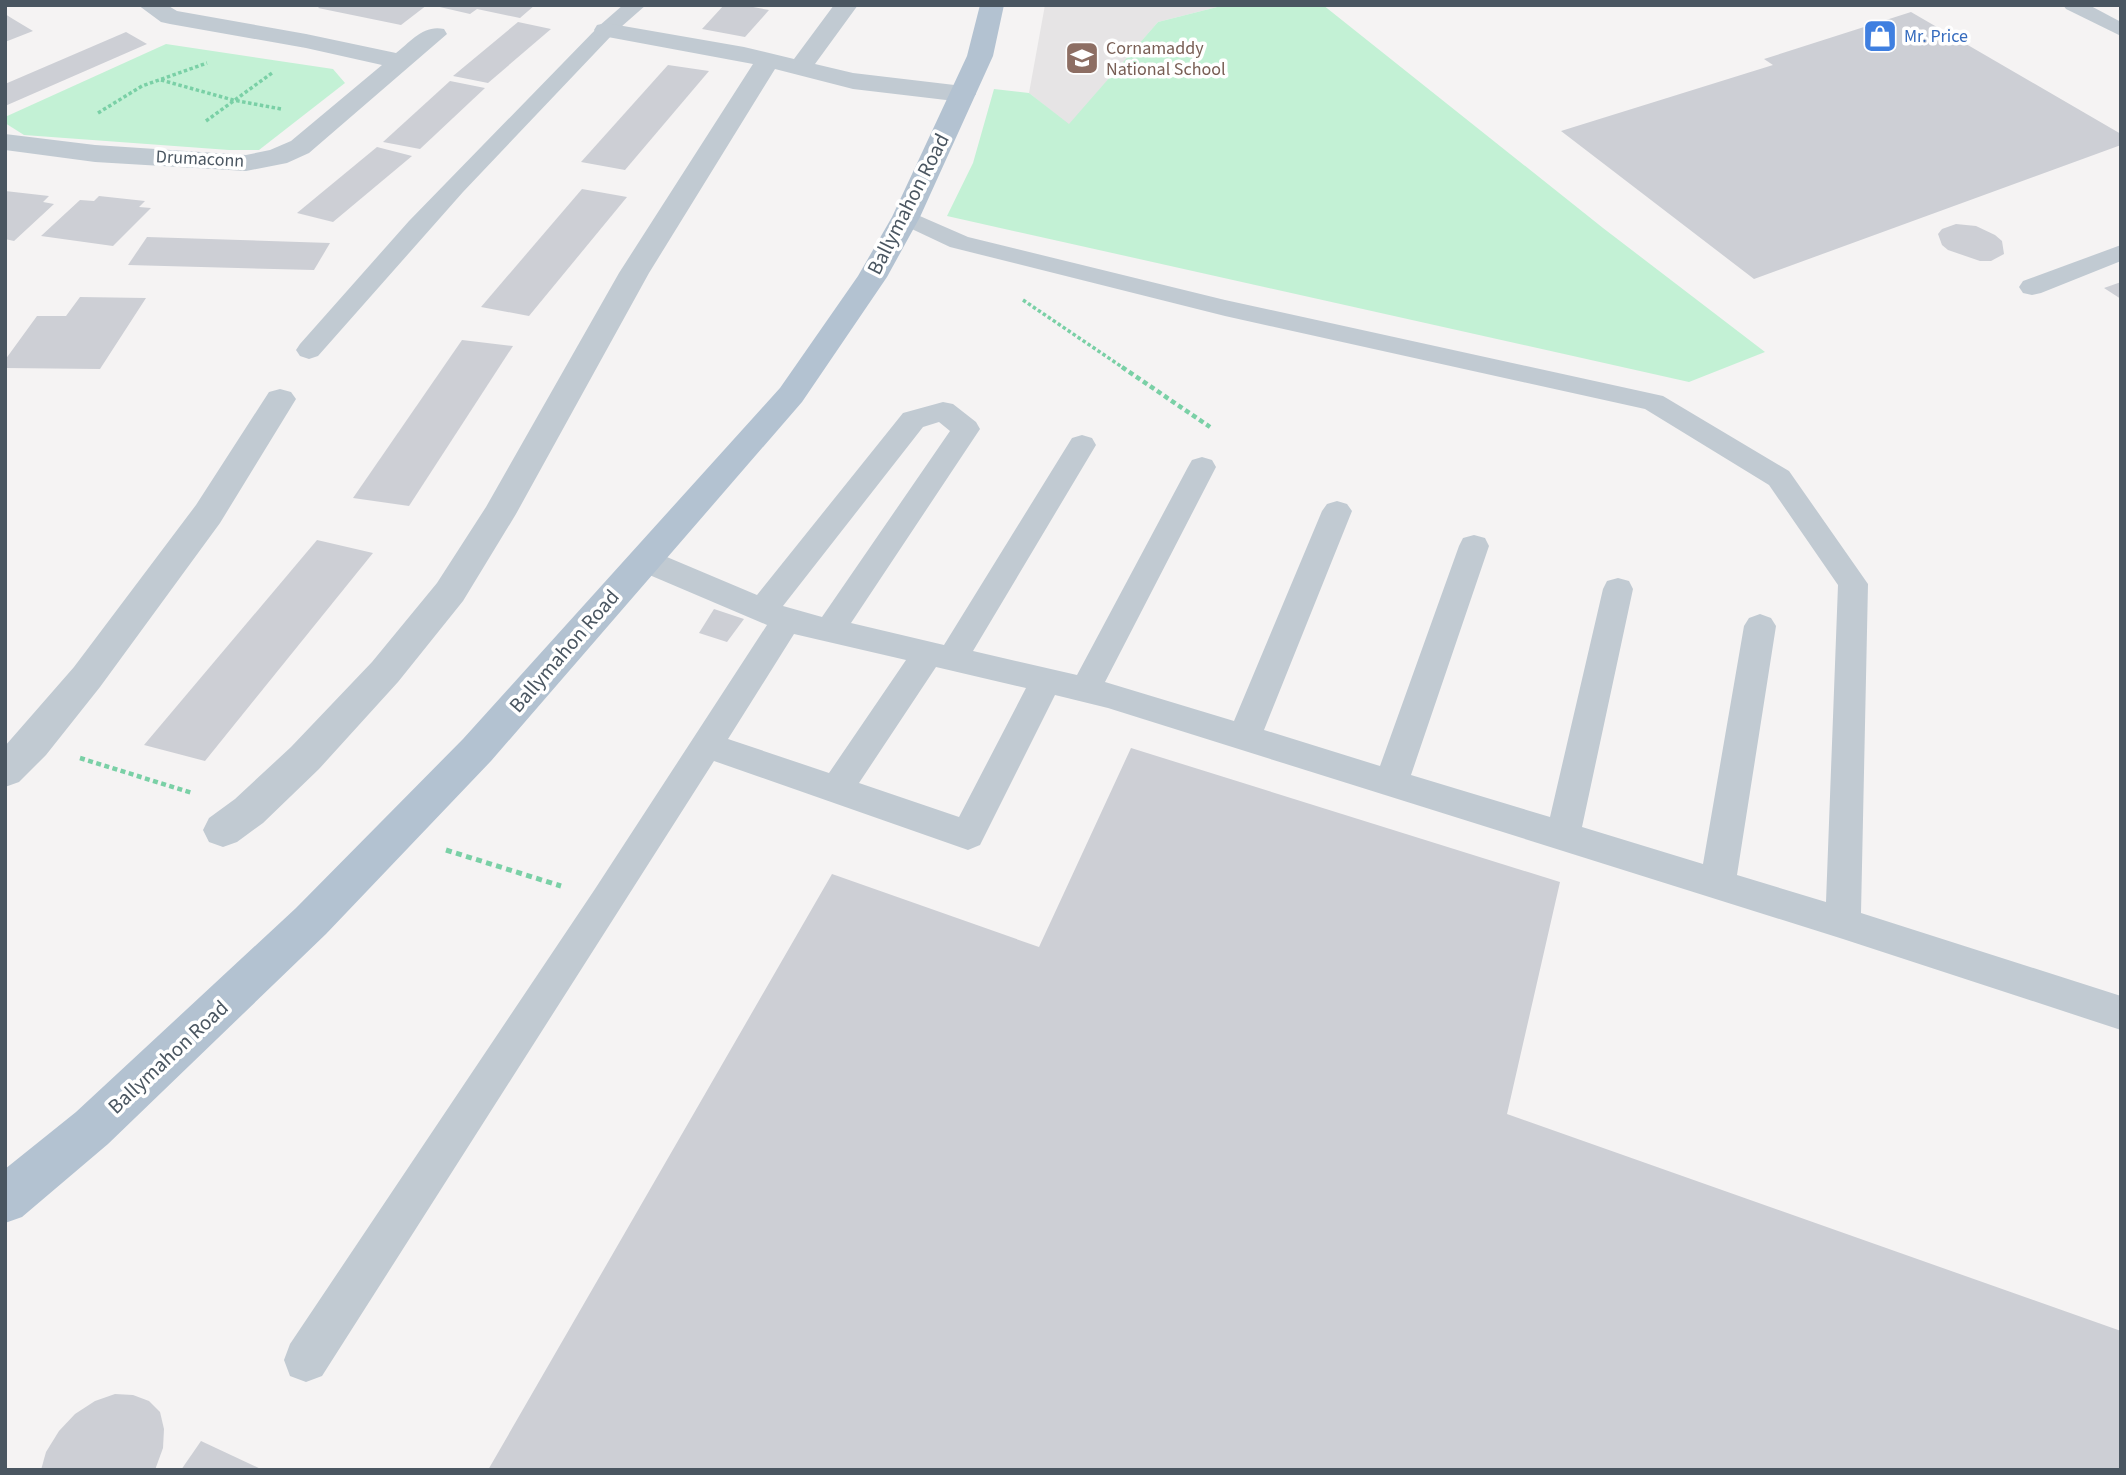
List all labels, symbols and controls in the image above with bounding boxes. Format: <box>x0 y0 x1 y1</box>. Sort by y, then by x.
shop icon: Mr. Price <box>1861 17 1899 55</box>
place label: Mr. Price <box>1904 24 1968 49</box>
place label: Cornamaddy National School <box>1106 36 1226 82</box>
school or university icon: Cornamaddy National School <box>1063 39 1101 77</box>
street label: Ballymahon Road <box>859 128 957 280</box>
street label: Drumaconn <box>155 144 245 174</box>
street label: Ballymahon Road <box>502 583 626 719</box>
street label: Ballymahon Road <box>101 993 235 1121</box>

